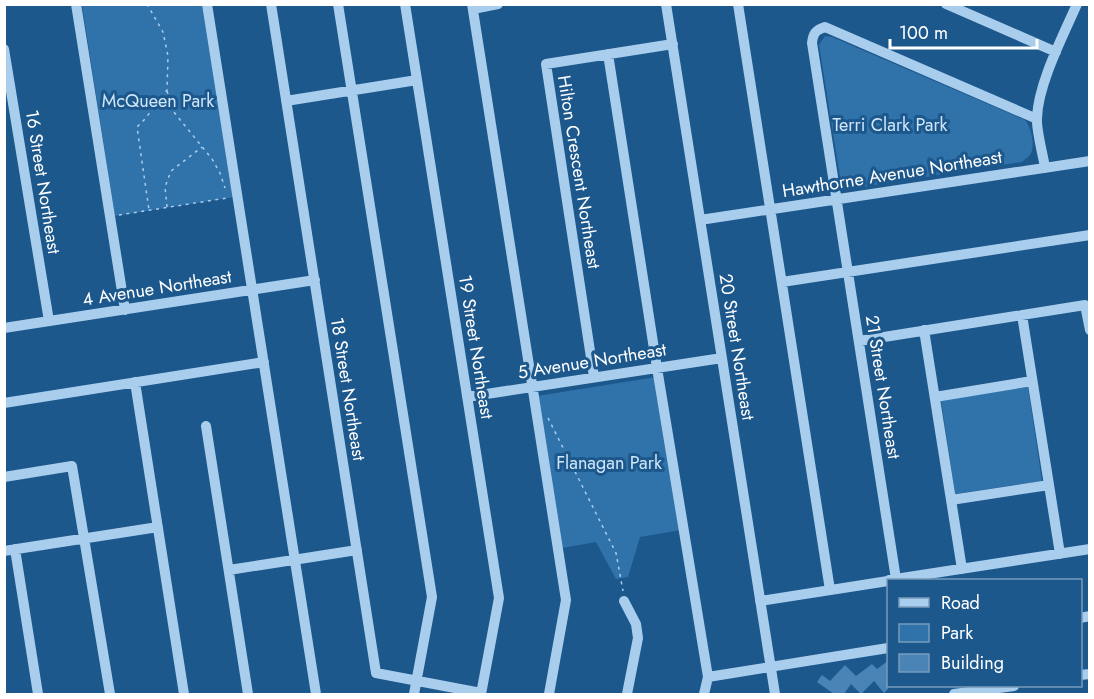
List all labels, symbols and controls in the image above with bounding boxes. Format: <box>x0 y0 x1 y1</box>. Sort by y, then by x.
scale bar <box>890 12 1037 50</box>
text: 100 m <box>899 20 948 46</box>
street label: Hilton Crescent Northeast <box>551 73 607 271</box>
park label: McQueen Park <box>102 88 214 114</box>
street label: 16 Street Northeast <box>19 108 67 257</box>
park label: Terri Clark Park <box>833 112 948 138</box>
street label: Hawthorne Avenue Northeast <box>780 144 1004 204</box>
street label: 4 Avenue Northeast <box>81 263 234 313</box>
street label: 20 Street Northeast <box>713 272 762 423</box>
street label: 19 Street Northeast <box>452 273 500 422</box>
street label: 21 Street Northeast <box>859 313 907 461</box>
street label: 18 Street Northeast <box>324 315 372 463</box>
street label: 5 Avenue Northeast <box>516 336 669 386</box>
park label: Flanagan Park <box>556 450 662 476</box>
legend <box>887 579 1082 687</box>
text: Road <box>941 590 980 616</box>
text: Park <box>941 620 973 646</box>
text: Building <box>941 650 1004 676</box>

